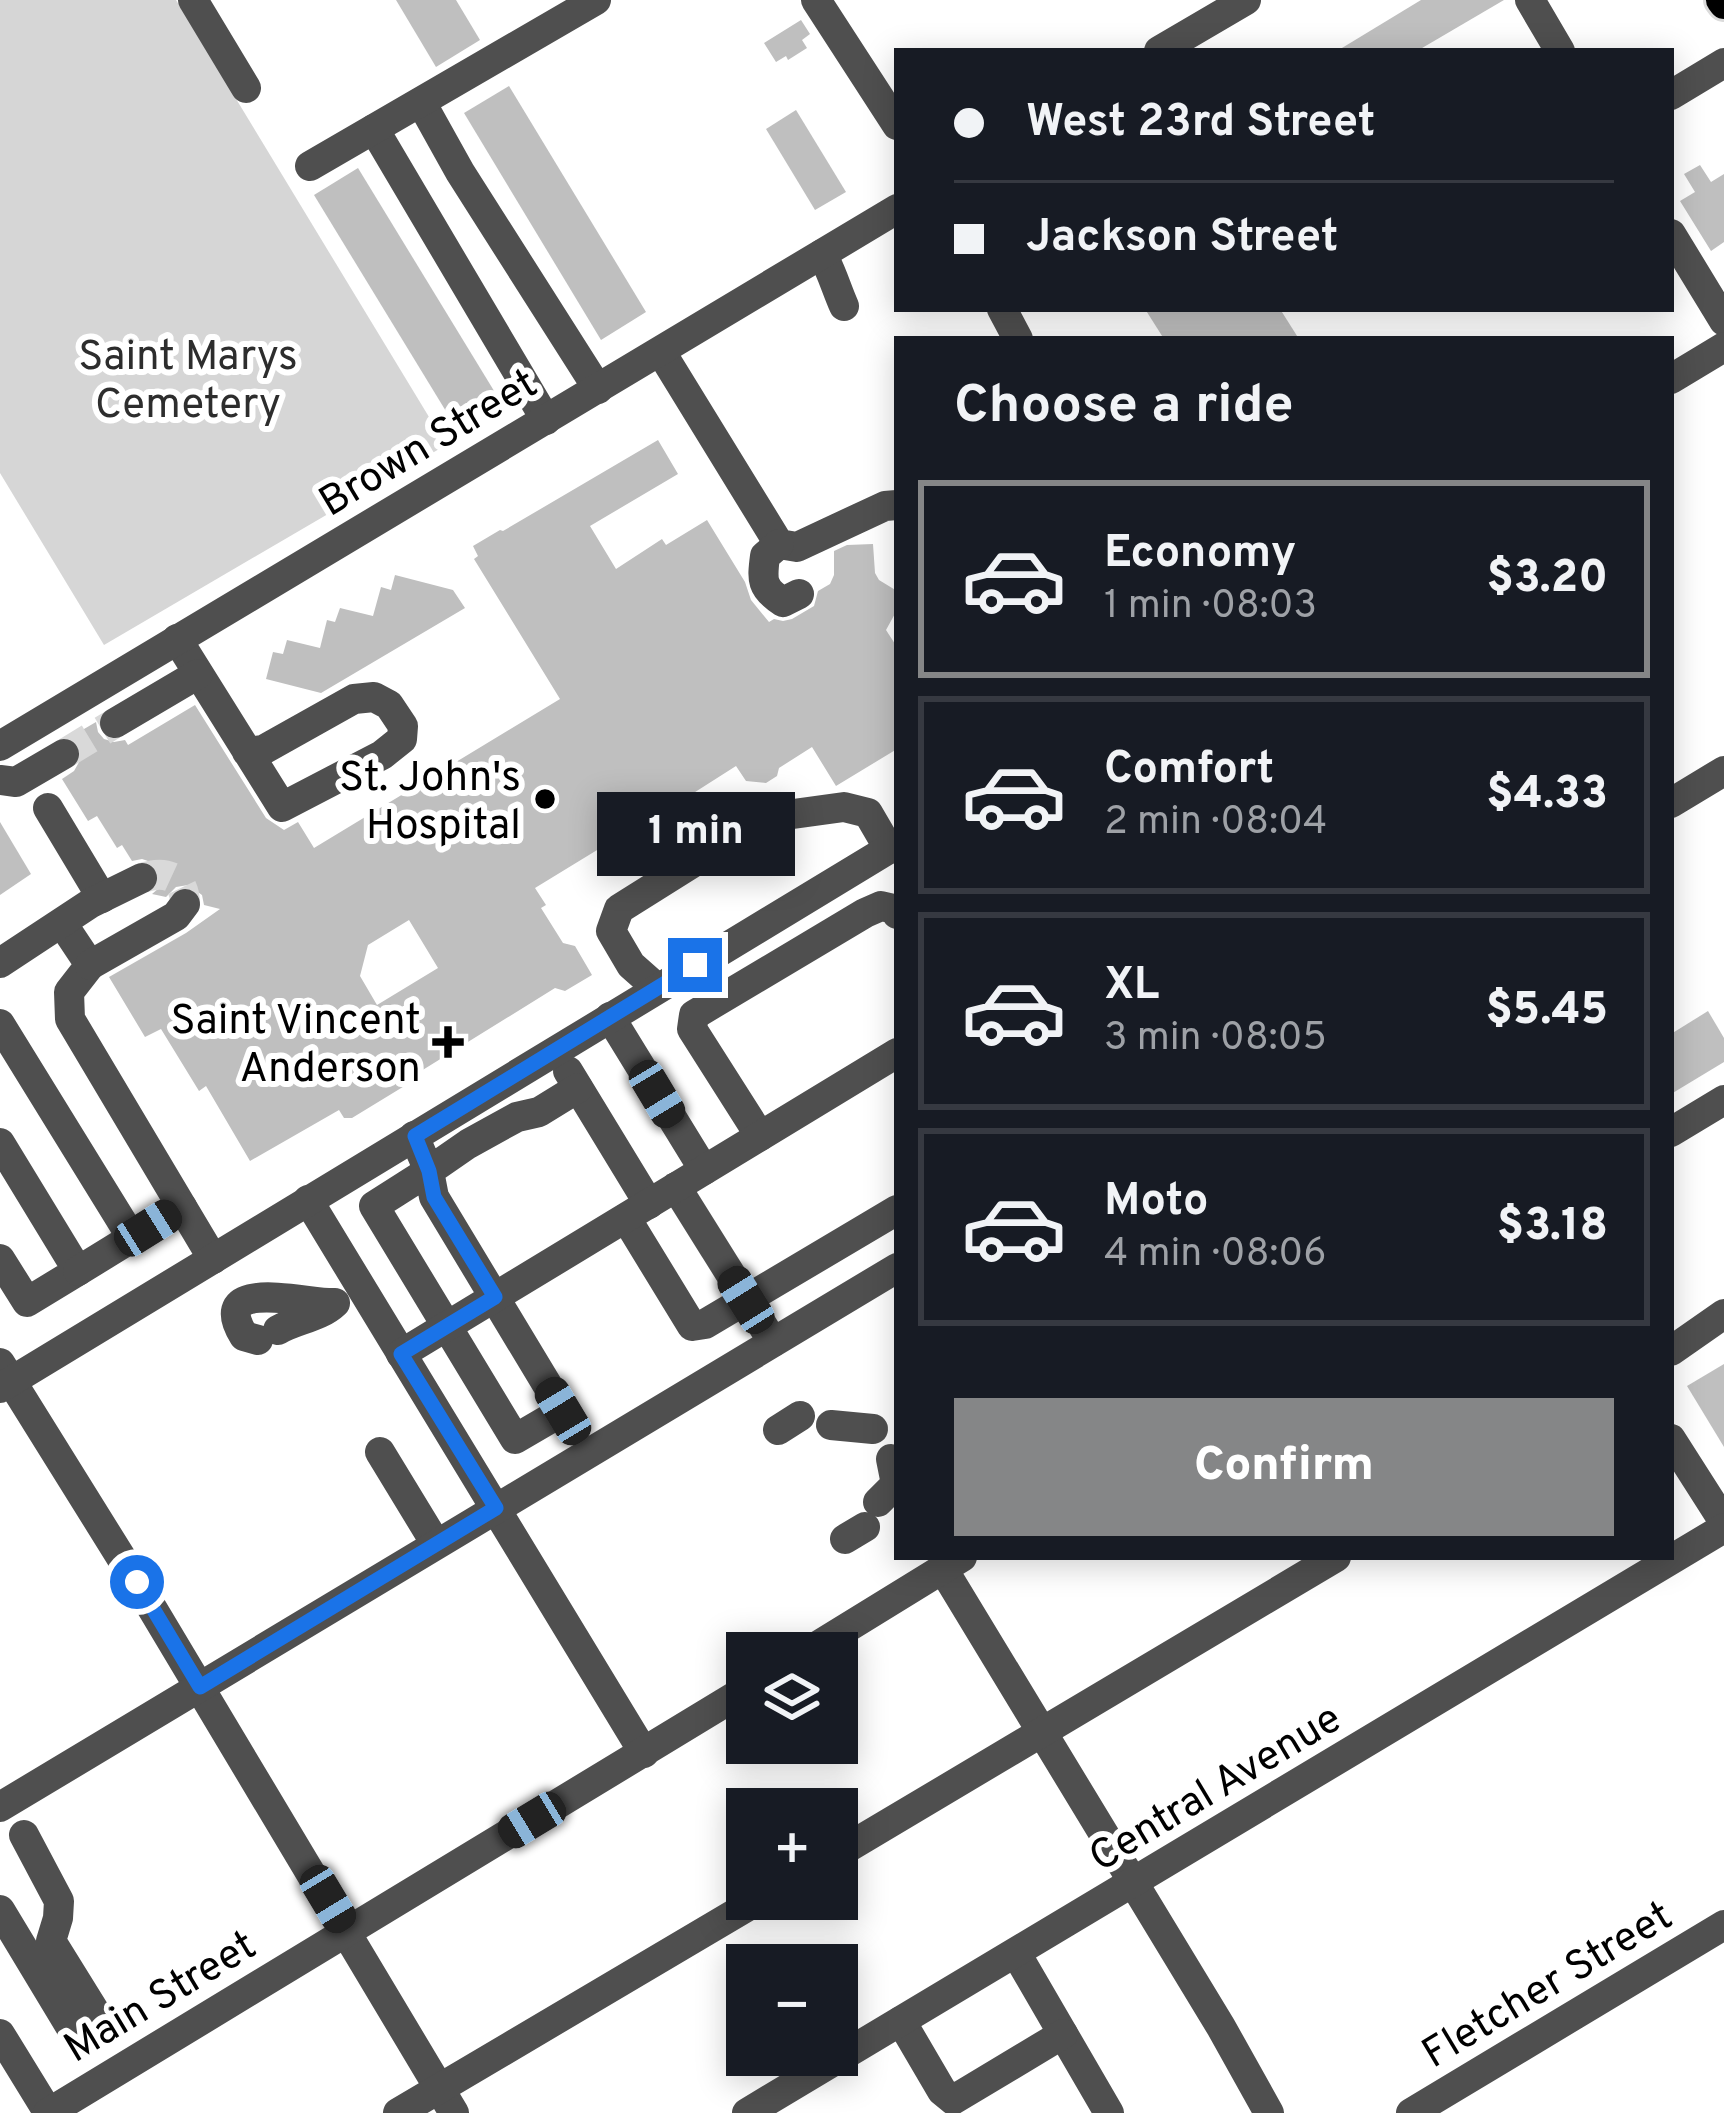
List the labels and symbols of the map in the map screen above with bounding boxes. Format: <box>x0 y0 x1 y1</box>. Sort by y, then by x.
park label: Saint Marys Cemetery <box>78 332 298 433</box>
street label: Brown Street <box>311 359 548 531</box>
place label: St. John's Hospital <box>339 753 521 854</box>
marker: St. John's Hospital <box>532 786 558 812</box>
callout: 1 min <box>596 791 794 875</box>
route end <box>668 938 722 992</box>
place label: Saint Vincent Anderson <box>170 996 421 1097</box>
marker: Saint Vincent Anderson <box>432 1026 464 1058</box>
car <box>623 1054 691 1134</box>
car <box>108 1194 188 1262</box>
car <box>712 1260 780 1340</box>
car <box>529 1371 597 1451</box>
route start <box>110 1555 164 1609</box>
street label: Central Avenue <box>1081 1694 1352 1886</box>
car <box>492 1786 572 1854</box>
car <box>294 1859 362 1939</box>
street label: Fletcher Street <box>1414 1891 1683 2082</box>
street label: Main Street <box>56 1921 267 2077</box>

